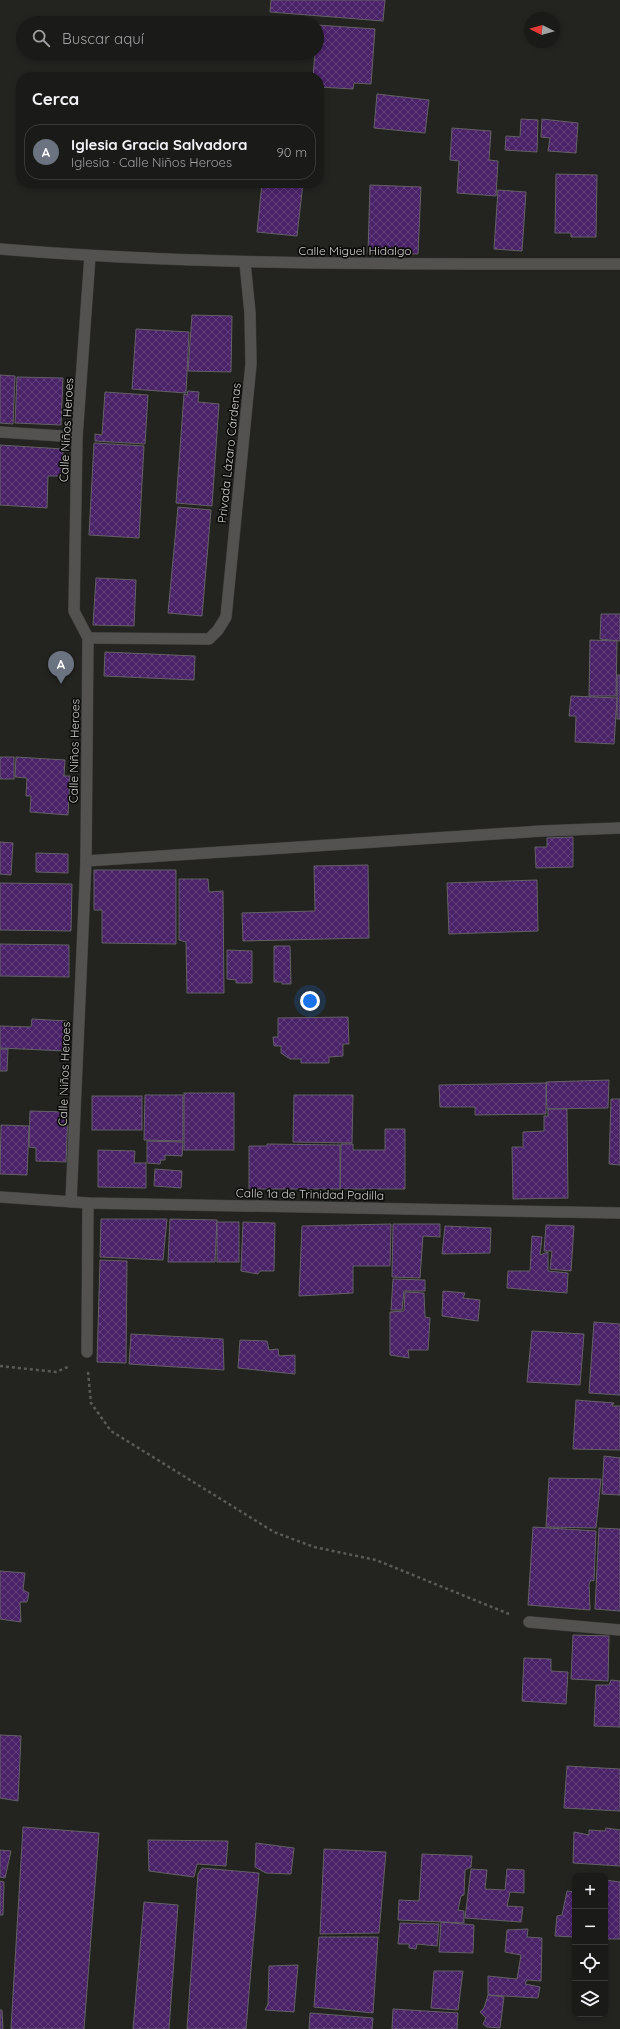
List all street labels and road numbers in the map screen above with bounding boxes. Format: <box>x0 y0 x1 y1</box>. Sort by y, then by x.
street label: Calle Miguel Hidalgo <box>299 243 411 258</box>
street label: Calle Niños Heroes <box>56 377 76 483</box>
street label: Privada Lázaro Cárdenas <box>214 382 244 524</box>
street label: Calle Niños Heroes <box>66 698 82 803</box>
street label: Calle Niños Heroes <box>55 1021 73 1126</box>
street label: Calle 1a de Trinidad Padilla <box>236 1185 384 1203</box>

